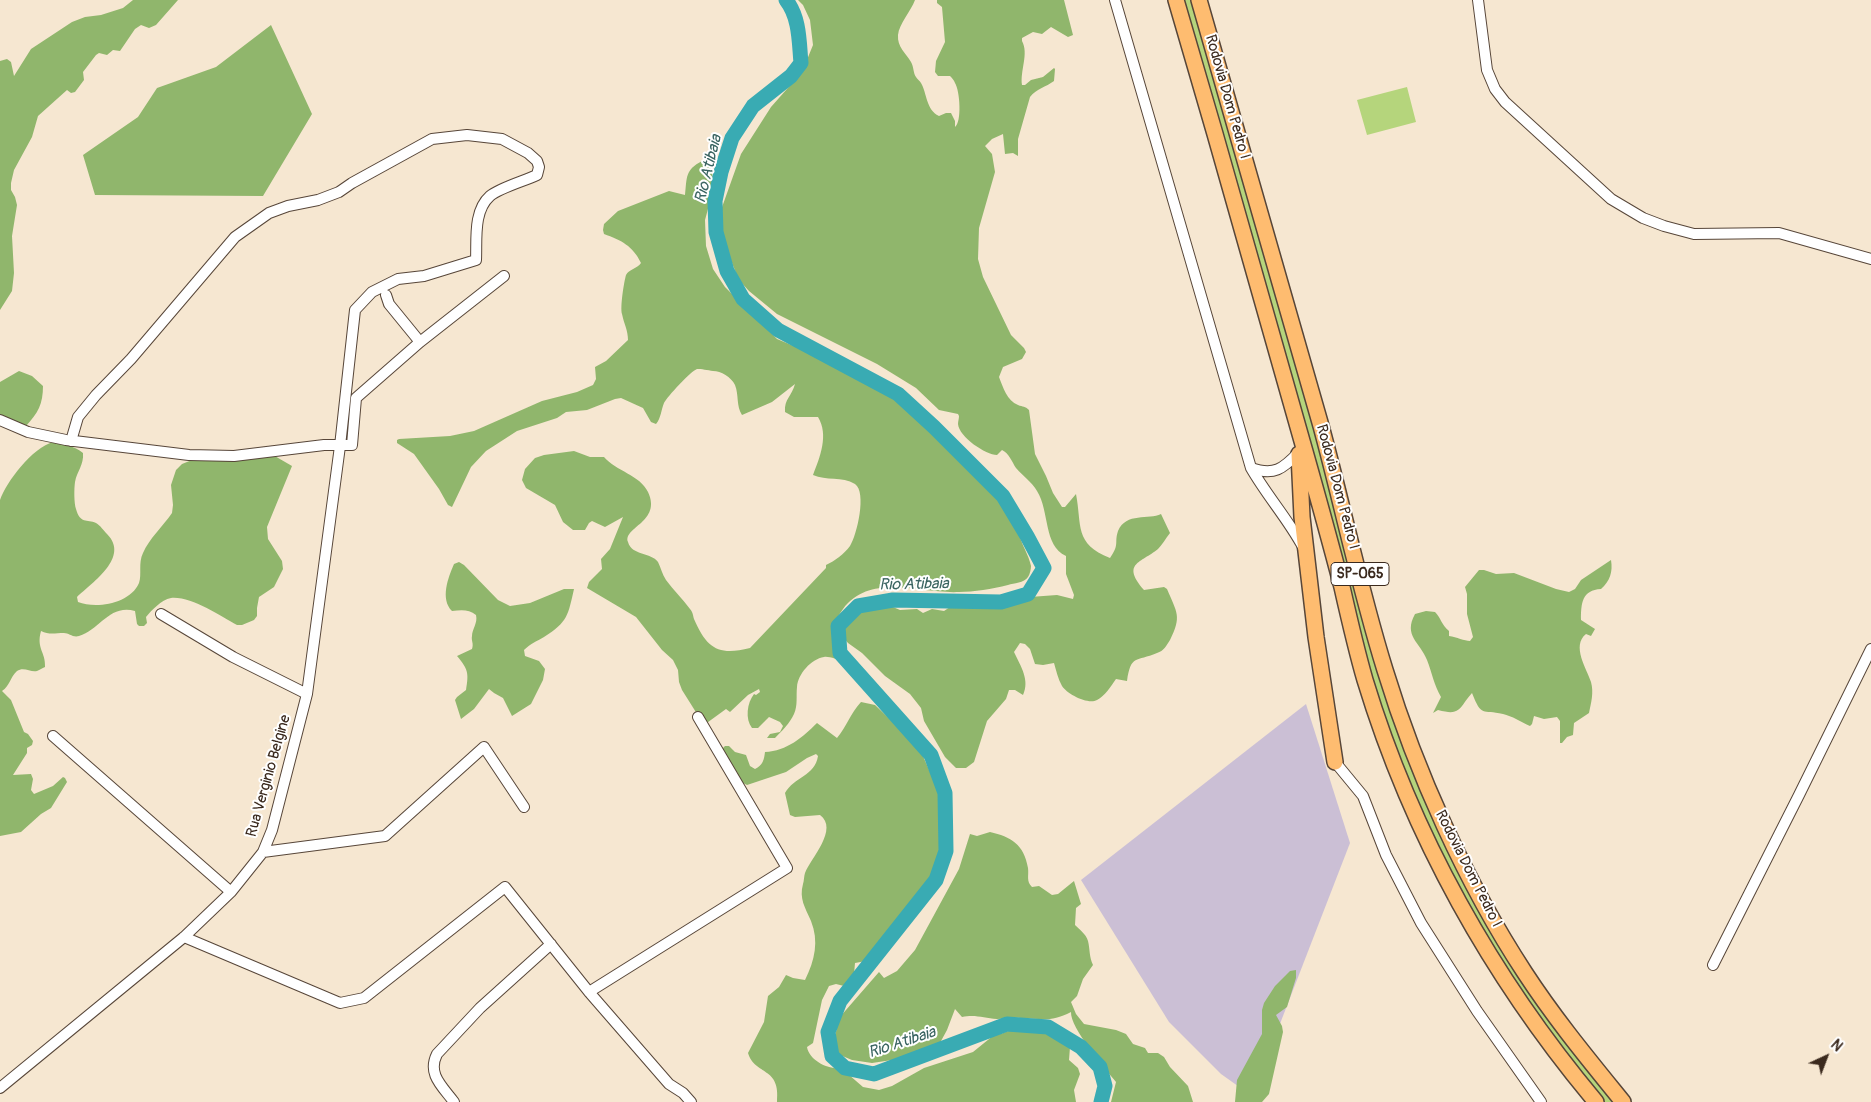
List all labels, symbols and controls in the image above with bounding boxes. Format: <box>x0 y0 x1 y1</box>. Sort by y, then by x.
street label: Rodovia Dom Pedro I <box>1201 33 1253 161</box>
water label: Rio Atibaia <box>691 133 727 205</box>
street label: Rodovia Dom Pedro I <box>1312 423 1362 551</box>
road number: SP-065 <box>1331 562 1389 586</box>
water label: Rio Atibaia <box>879 575 949 595</box>
street label: Rua Verginio Belgine <box>243 713 295 839</box>
street label: Rodovia Dom Pedro I <box>1431 808 1505 930</box>
water label: Rio Atibaia <box>866 1023 938 1063</box>
north arrow <box>1801 1032 1851 1082</box>
text: N <box>1827 1036 1846 1055</box>

